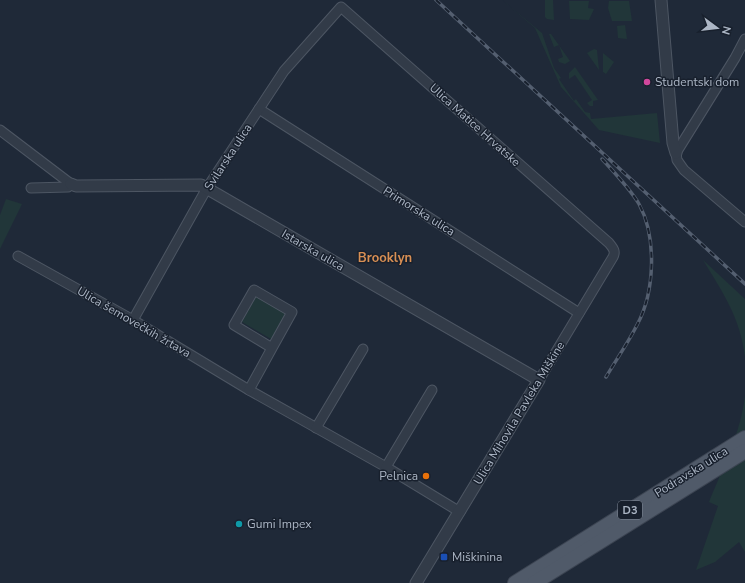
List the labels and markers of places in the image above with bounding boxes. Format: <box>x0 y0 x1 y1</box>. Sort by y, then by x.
place label: Studentski dom <box>655 74 739 90</box>
marker: Studentski dom <box>642 77 652 87</box>
place label: Pelnica <box>379 468 418 484</box>
marker: Pelnica <box>421 471 431 481</box>
place label: Gumi Impex <box>247 516 312 532</box>
marker: Gumi Impex <box>234 519 244 529</box>
place label: Miškinina <box>452 549 502 565</box>
marker: Miškinina <box>439 552 449 562</box>

